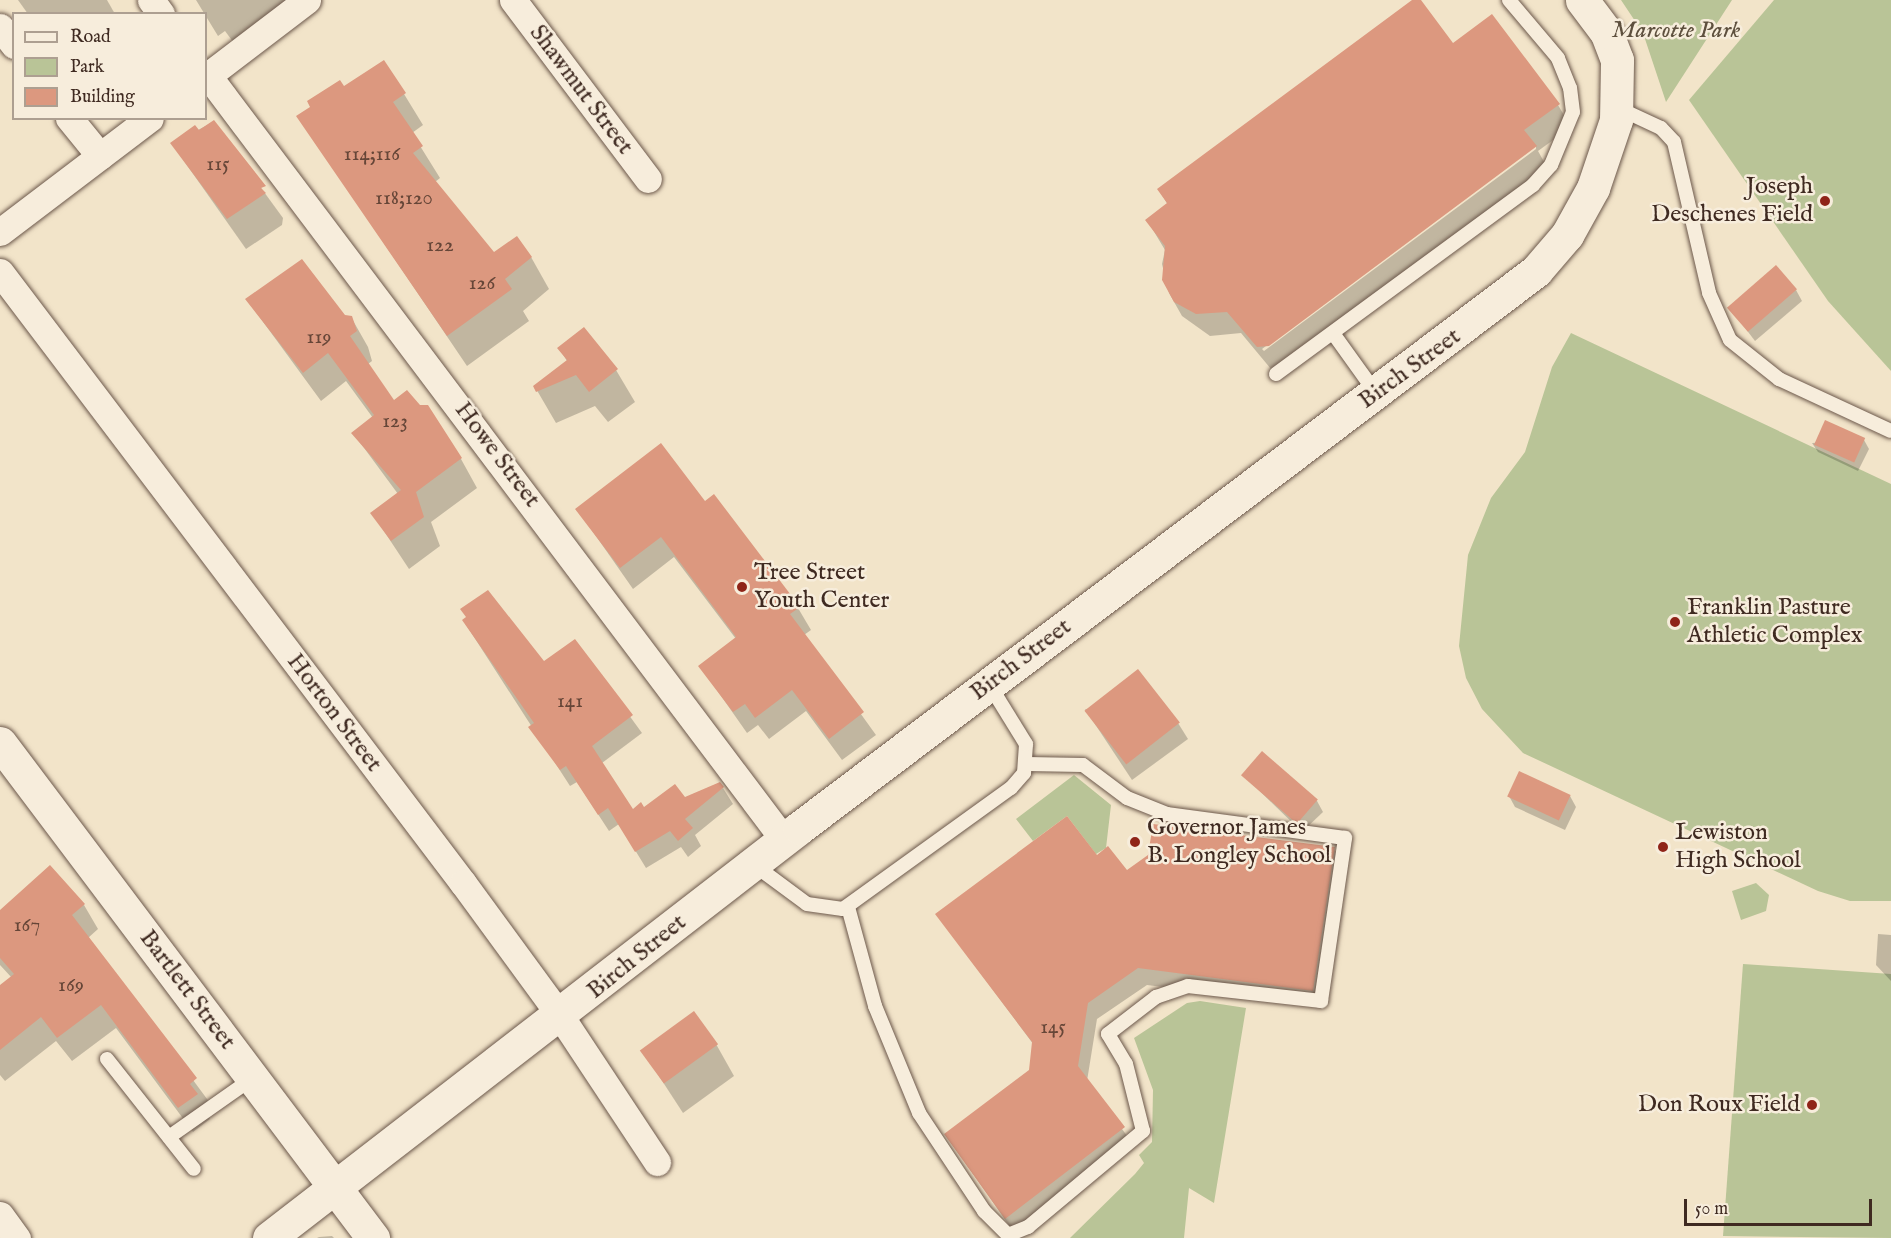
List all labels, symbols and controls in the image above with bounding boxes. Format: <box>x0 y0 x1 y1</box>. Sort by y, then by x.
legend <box>12 12 207 120</box>
park label: Marcotte Park <box>1612 17 1740 45</box>
street label: Shawmut Street <box>523 20 639 160</box>
text: Road <box>70 26 111 49</box>
text: Park <box>70 56 104 79</box>
text: Building <box>70 86 135 109</box>
house number: 114;116 <box>344 142 400 168</box>
house number: 115 <box>206 152 230 178</box>
place label: Joseph Deschenes Field <box>1651 173 1813 229</box>
house number: 118;120 <box>375 186 433 212</box>
marker: Joseph Deschenes Field <box>1818 194 1832 208</box>
house number: 122 <box>426 233 454 259</box>
house number: 126 <box>469 271 495 297</box>
street label: Birch Street <box>1353 322 1467 416</box>
house number: 119 <box>307 325 331 351</box>
street label: Howe Street <box>448 397 546 513</box>
house number: 123 <box>382 409 408 435</box>
place label: Tree Street Youth Center <box>754 559 889 615</box>
marker: Tree Street Youth Center <box>735 580 749 594</box>
place label: Franklin Pasture Athletic Complex <box>1687 594 1862 650</box>
street label: Birch Street <box>965 613 1077 707</box>
marker: Franklin Pasture Athletic Complex <box>1668 615 1682 629</box>
street label: Horton Street <box>280 648 388 778</box>
house number: 141 <box>557 689 583 715</box>
place label: Governor James B. Longley School <box>1147 814 1331 870</box>
place label: Lewiston High School <box>1675 819 1801 875</box>
marker: Governor James B. Longley School <box>1128 835 1142 849</box>
marker: Lewiston High School <box>1656 840 1670 854</box>
street label: Birch Street <box>582 908 692 1006</box>
house number: 167 <box>14 913 40 939</box>
street label: Bartlett Street <box>133 925 241 1055</box>
house number: 169 <box>58 973 84 999</box>
house number: 145 <box>1040 1015 1066 1041</box>
place label: Don Roux Field <box>1638 1091 1800 1119</box>
marker: Don Roux Field <box>1805 1098 1819 1112</box>
scale bar <box>1687 1187 1874 1225</box>
text: 50 m <box>1695 1198 1728 1221</box>

